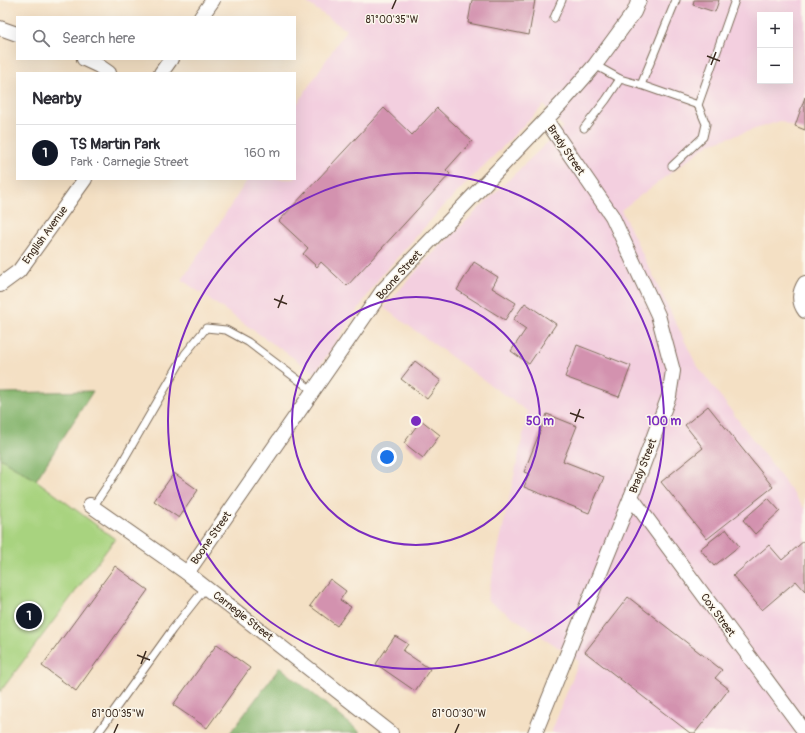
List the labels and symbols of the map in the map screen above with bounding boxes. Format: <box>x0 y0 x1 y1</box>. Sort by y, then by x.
text: 81°00'35"W <box>366 14 419 26</box>
street label: Brady Street <box>545 123 588 178</box>
street label: English Avenue <box>20 203 71 266</box>
street label: Boone Street <box>373 247 425 302</box>
centre of rings <box>409 414 423 428</box>
text: 50 m <box>526 414 554 429</box>
text: 100 m <box>647 414 682 429</box>
street label: Brady Street <box>627 436 660 495</box>
your location <box>377 447 397 467</box>
street label: Boone Street <box>188 509 234 567</box>
street label: Carnegie Street <box>210 589 276 644</box>
street label: Cox Street <box>698 591 738 640</box>
pin: 1 <box>16 601 42 631</box>
text: 81°00'35"W <box>92 708 145 720</box>
text: 81°00'30"W <box>432 708 486 720</box>

